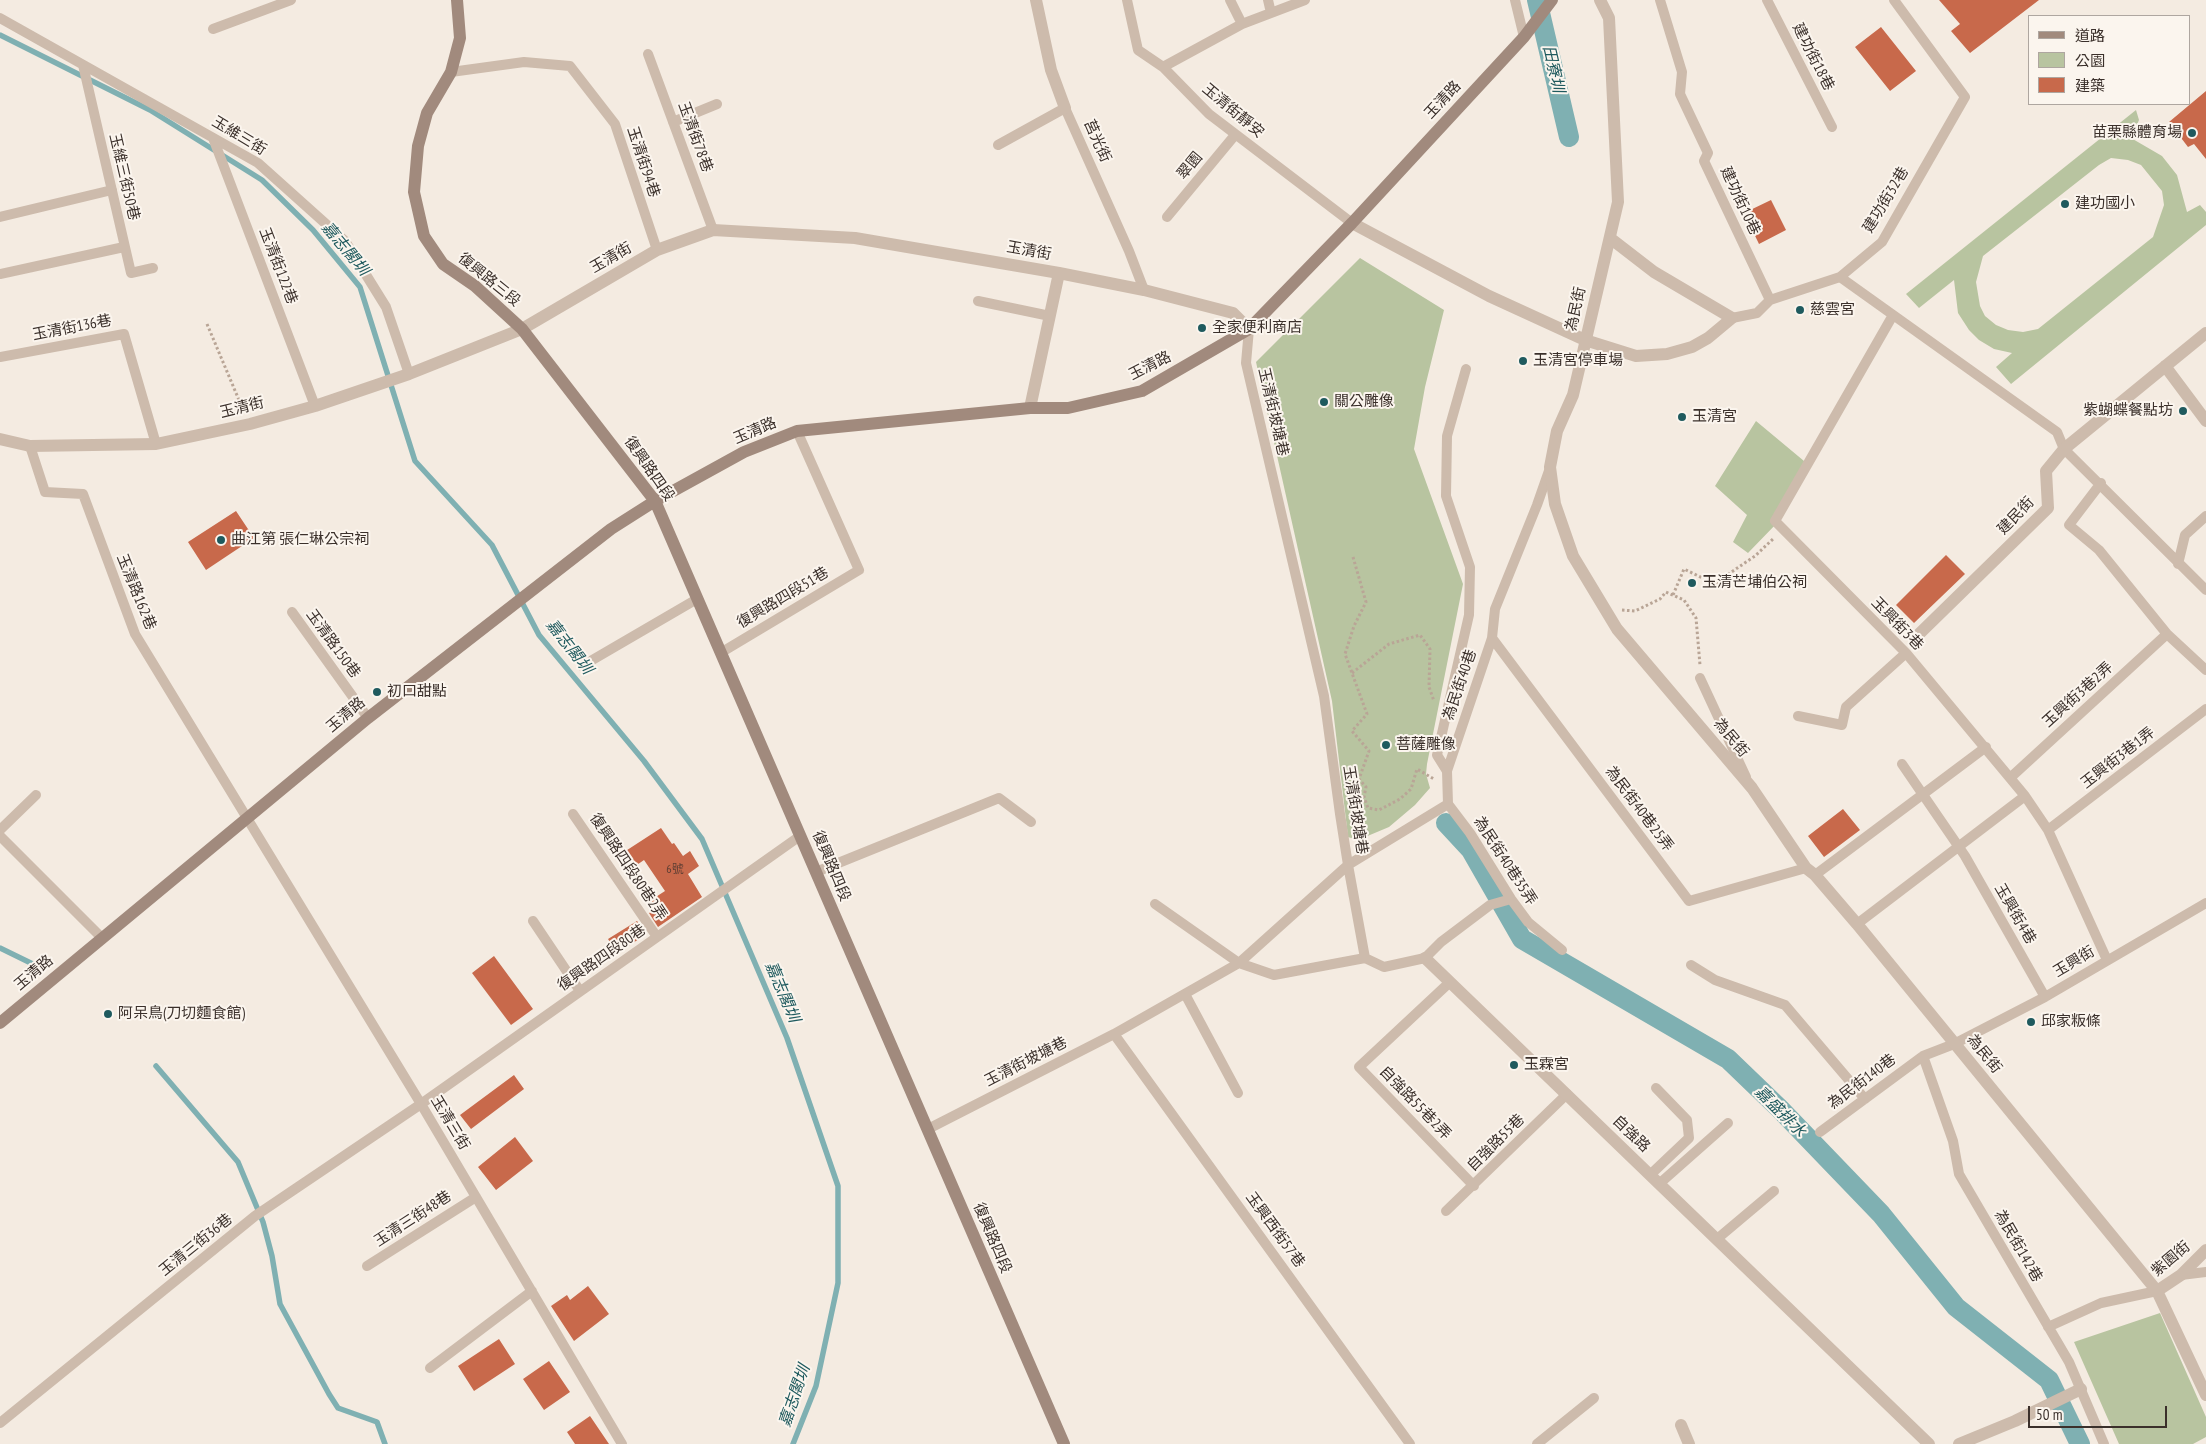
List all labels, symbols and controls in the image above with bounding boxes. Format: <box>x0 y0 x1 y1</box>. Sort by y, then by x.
legend <box>2028 15 2191 105</box>
street label: 建功街18巷 <box>1788 20 1838 94</box>
text: 道路 <box>2075 26 2105 45</box>
water label: 田寮圳 <box>1538 43 1568 95</box>
text: 公園 <box>2075 51 2105 70</box>
text: 建築 <box>2075 76 2105 95</box>
street label: 玉清路 <box>1421 77 1465 123</box>
street label: 玉清街靜安 <box>1198 80 1268 142</box>
street label: 玉清街78巷 <box>674 99 716 175</box>
street label: 玉維三街 <box>209 113 269 159</box>
street label: 莒光街 <box>1080 117 1114 165</box>
street label: 玉清街94巷 <box>623 124 663 200</box>
place label: 苗栗縣體育場 <box>2092 124 2182 142</box>
marker: 苗栗縣體育場 <box>2186 127 2198 139</box>
street label: 玉維三街50巷 <box>105 132 143 222</box>
street label: 翠園 <box>1173 149 1207 183</box>
street label: 建功街10巷 <box>1716 164 1764 238</box>
street label: 建功街32巷 <box>1859 164 1913 236</box>
place label: 建功國小 <box>2075 195 2135 213</box>
marker: 建功國小 <box>2059 198 2071 210</box>
water label: 嘉志閣圳 <box>317 218 373 280</box>
street label: 玉清街122巷 <box>255 225 301 307</box>
street label: 玉清街 <box>1005 238 1053 264</box>
street label: 玉清街 <box>587 239 635 277</box>
street label: 復興路三段 <box>454 249 524 311</box>
street label: 為民街 <box>1562 285 1590 333</box>
place label: 慈雲宮 <box>1810 301 1855 319</box>
marker: 慈雲宮 <box>1794 304 1806 316</box>
street label: 玉清街136巷 <box>31 312 113 344</box>
place label: 全家便利商店 <box>1212 319 1302 337</box>
marker: 全家便利商店 <box>1196 322 1208 334</box>
street label: 玉清路 <box>1126 348 1174 384</box>
place label: 玉清宮停車場 <box>1533 352 1623 370</box>
marker: 玉清宮停車場 <box>1517 355 1529 367</box>
street label: 玉清街坡塘巷 <box>1254 366 1292 458</box>
place label: 關公雕像 <box>1334 393 1394 411</box>
street label: 玉清街 <box>218 394 266 422</box>
marker: 關公雕像 <box>1318 396 1330 408</box>
place label: 紫蝴蝶餐點坊 <box>2083 402 2173 420</box>
marker: 紫蝴蝶餐點坊 <box>2177 405 2189 417</box>
place label: 玉清宮 <box>1692 408 1737 426</box>
marker: 玉清宮 <box>1676 411 1688 423</box>
street label: 玉清路 <box>731 414 779 448</box>
street label: 復興路四段 <box>620 433 678 505</box>
street label: 建民街 <box>1994 494 2038 538</box>
place label: 曲江第 張仁琳公宗祠 <box>231 531 369 549</box>
marker: 曲江第 張仁琳公宗祠 <box>215 534 227 546</box>
street label: 玉清路162巷 <box>113 551 159 633</box>
street label: 復興路四段51巷 <box>734 564 832 632</box>
place label: 玉清芒埔伯公祠 <box>1702 574 1807 592</box>
marker: 玉清芒埔伯公祠 <box>1686 577 1698 589</box>
street label: 玉興街3巷 <box>1867 594 1927 654</box>
street label: 玉清路150巷 <box>302 606 364 682</box>
water label: 嘉志閣圳 <box>542 616 596 678</box>
street label: 為民街40巷 <box>1440 647 1480 723</box>
street label: 玉興街3巷2弄 <box>2039 659 2117 731</box>
place label: 初口甜點 <box>387 683 447 701</box>
marker: 初口甜點 <box>371 686 383 698</box>
street label: 玉清路 <box>323 694 369 736</box>
street label: 為民街 <box>1710 715 1752 761</box>
street label: 玉興街3巷1弄 <box>2078 724 2158 792</box>
place label: 菩薩雕像 <box>1396 736 1456 754</box>
marker: 菩薩雕像 <box>1380 739 1392 751</box>
street label: 為民街40巷25弄 <box>1601 763 1677 855</box>
street label: 玉清街坡塘巷 <box>1339 764 1371 856</box>
street label: 復興路四段80巷2弄 <box>586 810 670 924</box>
street label: 為民街40巷35弄 <box>1470 813 1540 909</box>
street label: 復興路四段 <box>808 828 854 904</box>
house number: 6號 <box>666 863 684 877</box>
street label: 玉興街4巷 <box>1991 881 2039 947</box>
street label: 復興路四段80巷 <box>554 921 650 995</box>
street label: 玉興街 <box>2050 943 2098 981</box>
street label: 玉清路 <box>11 952 57 994</box>
water label: 嘉志閣圳 <box>761 959 803 1025</box>
place label: 阿呆鳥(刀切麵食館) <box>118 1005 245 1023</box>
marker: 阿呆鳥(刀切麵食館) <box>102 1008 114 1020</box>
place label: 邱家粄條 <box>2041 1013 2101 1031</box>
marker: 邱家粄條 <box>2025 1016 2037 1028</box>
street label: 為民街 <box>1963 1031 2005 1077</box>
street label: 玉清街坡塘巷 <box>982 1034 1070 1090</box>
street label: 為民街140巷 <box>1825 1051 1899 1113</box>
place label: 玉霖宮 <box>1524 1056 1569 1074</box>
marker: 玉霖宮 <box>1508 1059 1520 1071</box>
street label: 自強路55巷2弄 <box>1375 1062 1455 1144</box>
water label: 嘉盛排水 <box>1751 1083 1809 1141</box>
street label: 玉清三街 <box>427 1093 473 1153</box>
street label: 自強路55巷 <box>1464 1111 1528 1175</box>
street label: 自強路 <box>1609 1112 1653 1156</box>
street label: 玉清三街48巷 <box>371 1187 455 1251</box>
street label: 玉興西街57巷 <box>1242 1189 1308 1271</box>
street label: 復興路四段 <box>969 1200 1015 1276</box>
street label: 為民街142巷 <box>1990 1207 2046 1285</box>
street label: 玉清三街36巷 <box>156 1210 236 1280</box>
street label: 紫園街 <box>2148 1238 2194 1280</box>
water label: 嘉志閣圳 <box>776 1363 814 1429</box>
scale bar <box>2031 1396 2170 1428</box>
text: 50 m <box>2036 1405 2062 1424</box>

